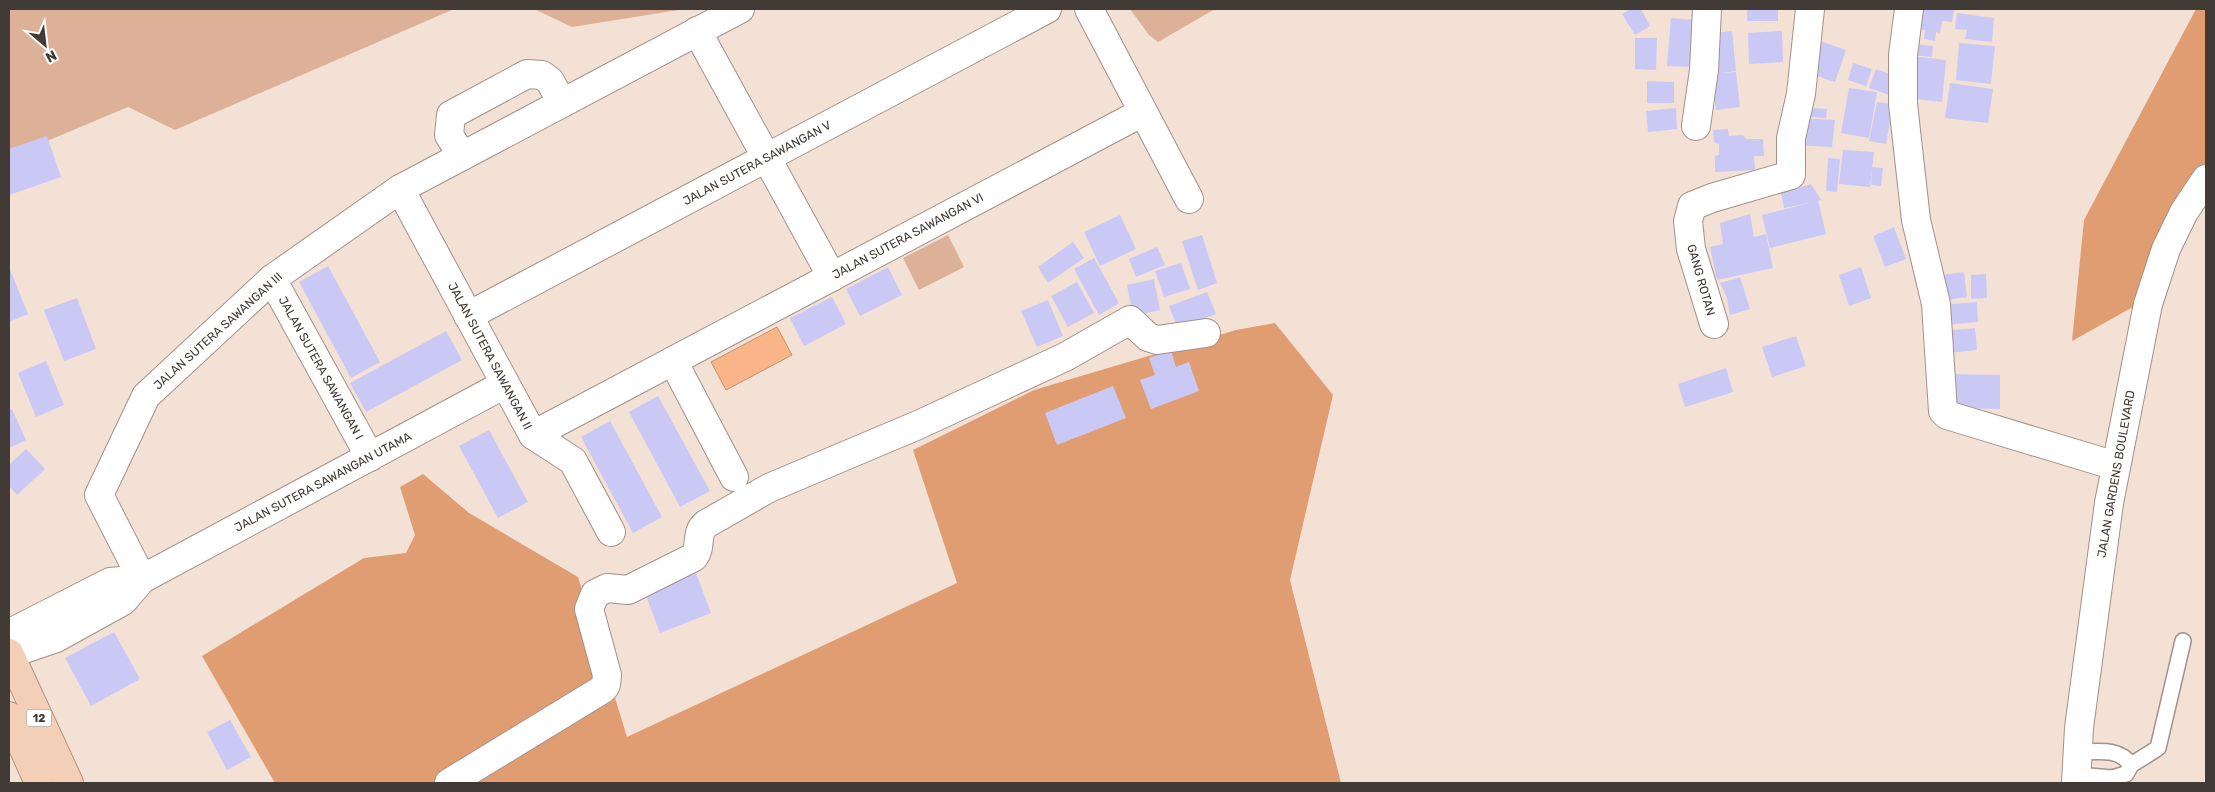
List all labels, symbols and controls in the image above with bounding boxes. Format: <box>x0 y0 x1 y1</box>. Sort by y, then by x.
north arrow <box>20 20 70 70</box>
text: N <box>42 46 59 66</box>
street label: JALAN SUTERA SAWANGAN V <box>681 118 834 208</box>
street label: JALAN SUTERA SAWANGAN VI <box>830 190 986 282</box>
street label: GANG ROTAN <box>1684 243 1718 317</box>
street label: JALAN SUTERA SAWANGAN III <box>151 270 285 392</box>
street label: JALAN SUTERA SAWANGAN II <box>445 280 535 432</box>
street label: JALAN SUTERA SAWANGAN I <box>276 294 366 442</box>
street label: JALAN GARDENS BOULEVARD <box>2094 389 2138 559</box>
street label: JALAN SUTERA SAWANGAN UTAMA <box>232 429 414 535</box>
road number: 12 <box>26 710 52 726</box>

